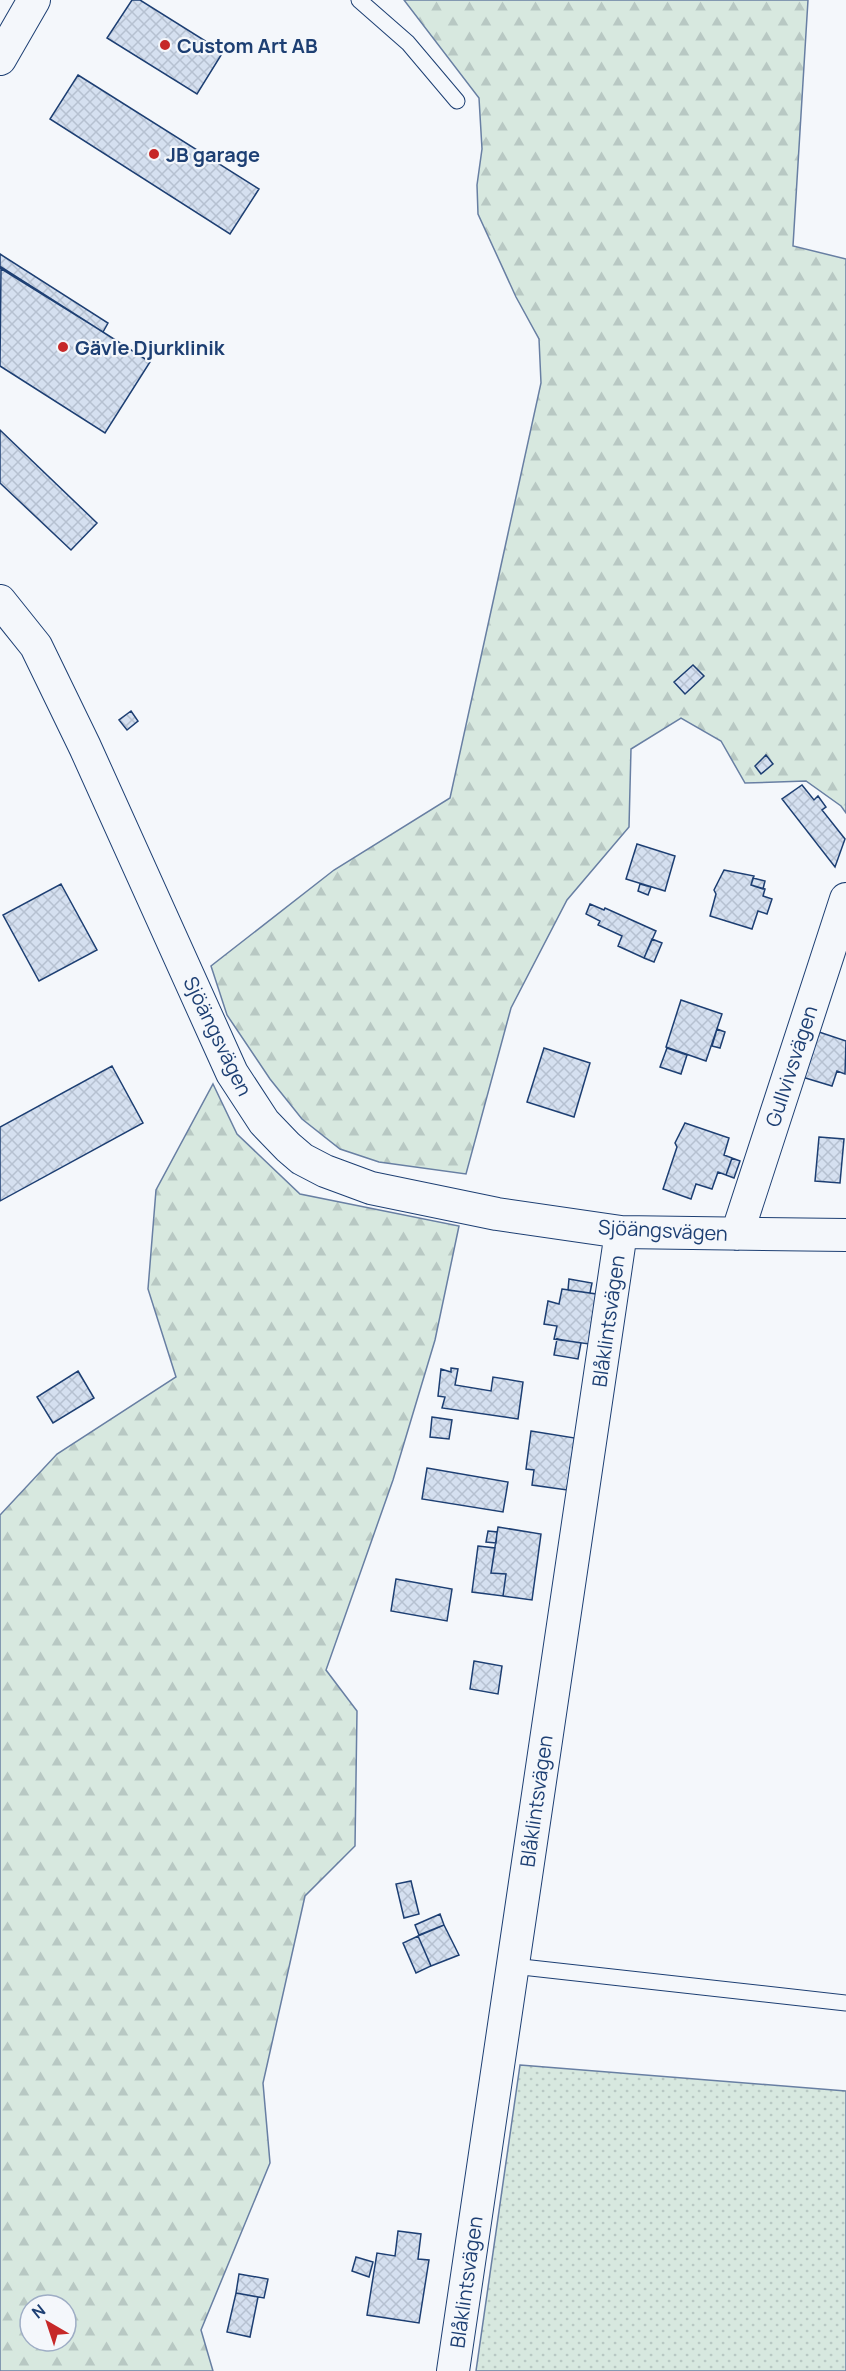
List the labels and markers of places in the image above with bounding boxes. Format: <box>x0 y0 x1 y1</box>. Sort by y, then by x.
place label: Custom Art AB <box>177 32 318 59</box>
marker: Custom Art AB <box>158 38 172 52</box>
place label: JB garage <box>166 141 260 168</box>
marker: JB garage <box>147 147 161 161</box>
place label: Gävle Djurklinik <box>75 334 226 361</box>
marker: Gävle Djurklinik <box>56 340 70 354</box>

